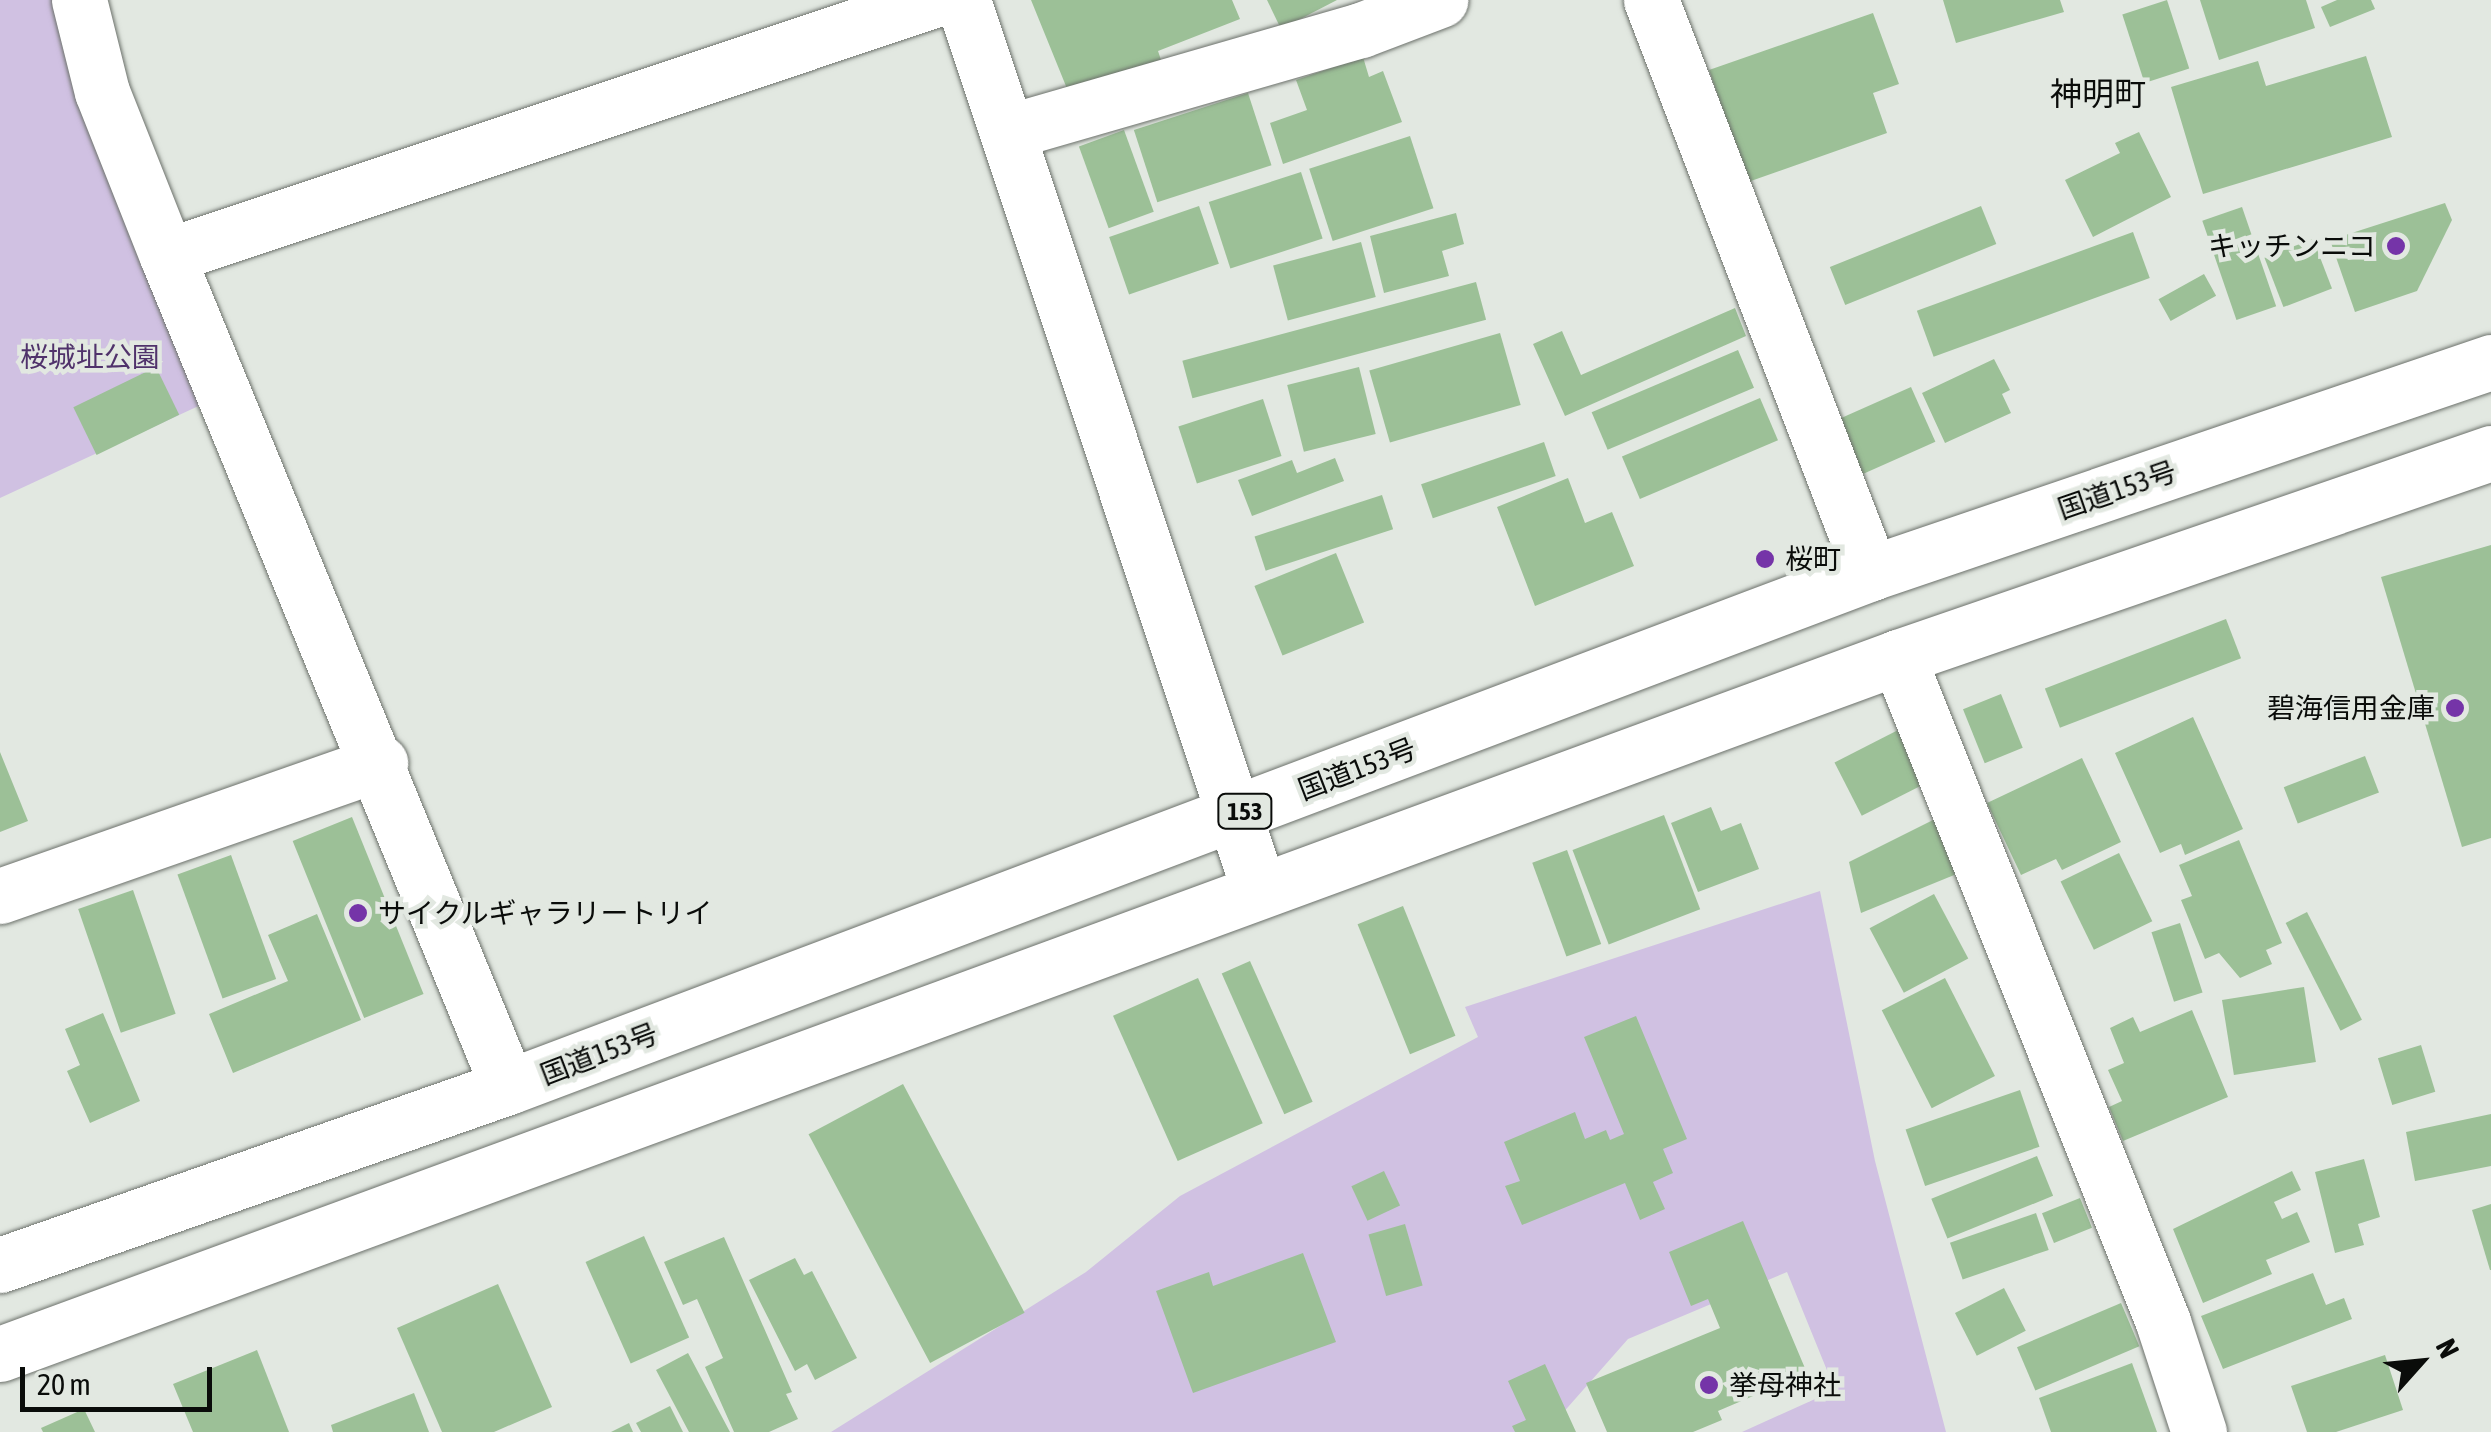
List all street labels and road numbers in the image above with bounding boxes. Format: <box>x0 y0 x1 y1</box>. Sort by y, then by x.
street label: 国道153号 <box>2053 454 2181 526</box>
street label: 国道153号 <box>1293 731 1421 807</box>
road number: 153 <box>1215 791 1275 831</box>
street label: 国道153号 <box>535 1016 663 1092</box>

